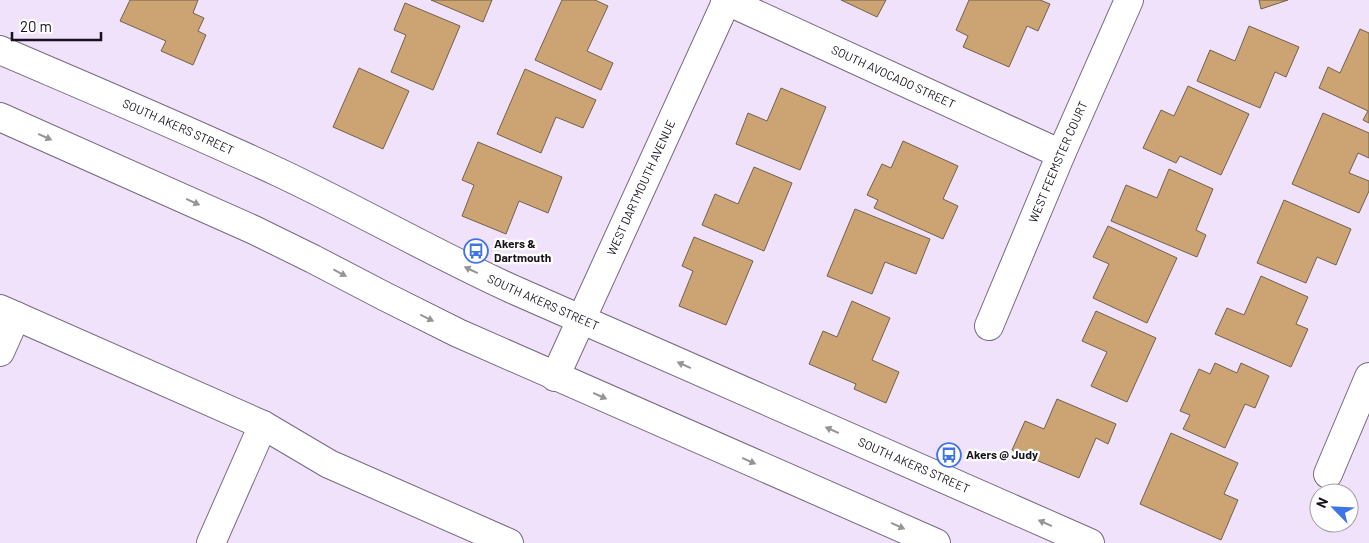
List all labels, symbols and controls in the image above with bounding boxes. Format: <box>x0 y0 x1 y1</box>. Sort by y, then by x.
scale bar <box>12 10 101 42</box>
text: 20 m <box>20 17 52 35</box>
street label: SOUTH AVOCADO STREET <box>830 42 958 111</box>
street label: SOUTH AKERS STREET <box>121 95 237 157</box>
street label: WEST FEEMSTER COURT <box>1025 98 1090 225</box>
street label: WEST DARTMOUTH AVENUE <box>603 117 677 257</box>
one-way arrow <box>38 133 52 141</box>
one-way arrow <box>186 198 200 206</box>
place label: Akers & Dartmouth <box>494 236 551 264</box>
bus stop icon: Akers & Dartmouth <box>463 238 489 264</box>
one-way arrow <box>464 266 478 274</box>
one-way arrow <box>332 269 347 277</box>
street label: SOUTH AKERS STREET <box>486 271 601 332</box>
one-way arrow <box>420 314 435 322</box>
one-way arrow <box>677 361 691 369</box>
one-way arrow <box>593 393 607 401</box>
one-way arrow <box>825 426 839 434</box>
street label: SOUTH AKERS STREET <box>856 434 972 495</box>
bus stop icon: Akers @ Judy <box>936 442 962 468</box>
place label: Akers @ Judy <box>966 447 1038 461</box>
one-way arrow <box>742 458 756 466</box>
north arrow <box>1309 483 1359 533</box>
text: N <box>1312 495 1331 510</box>
one-way arrow <box>1038 519 1052 527</box>
one-way arrow <box>891 523 905 531</box>

